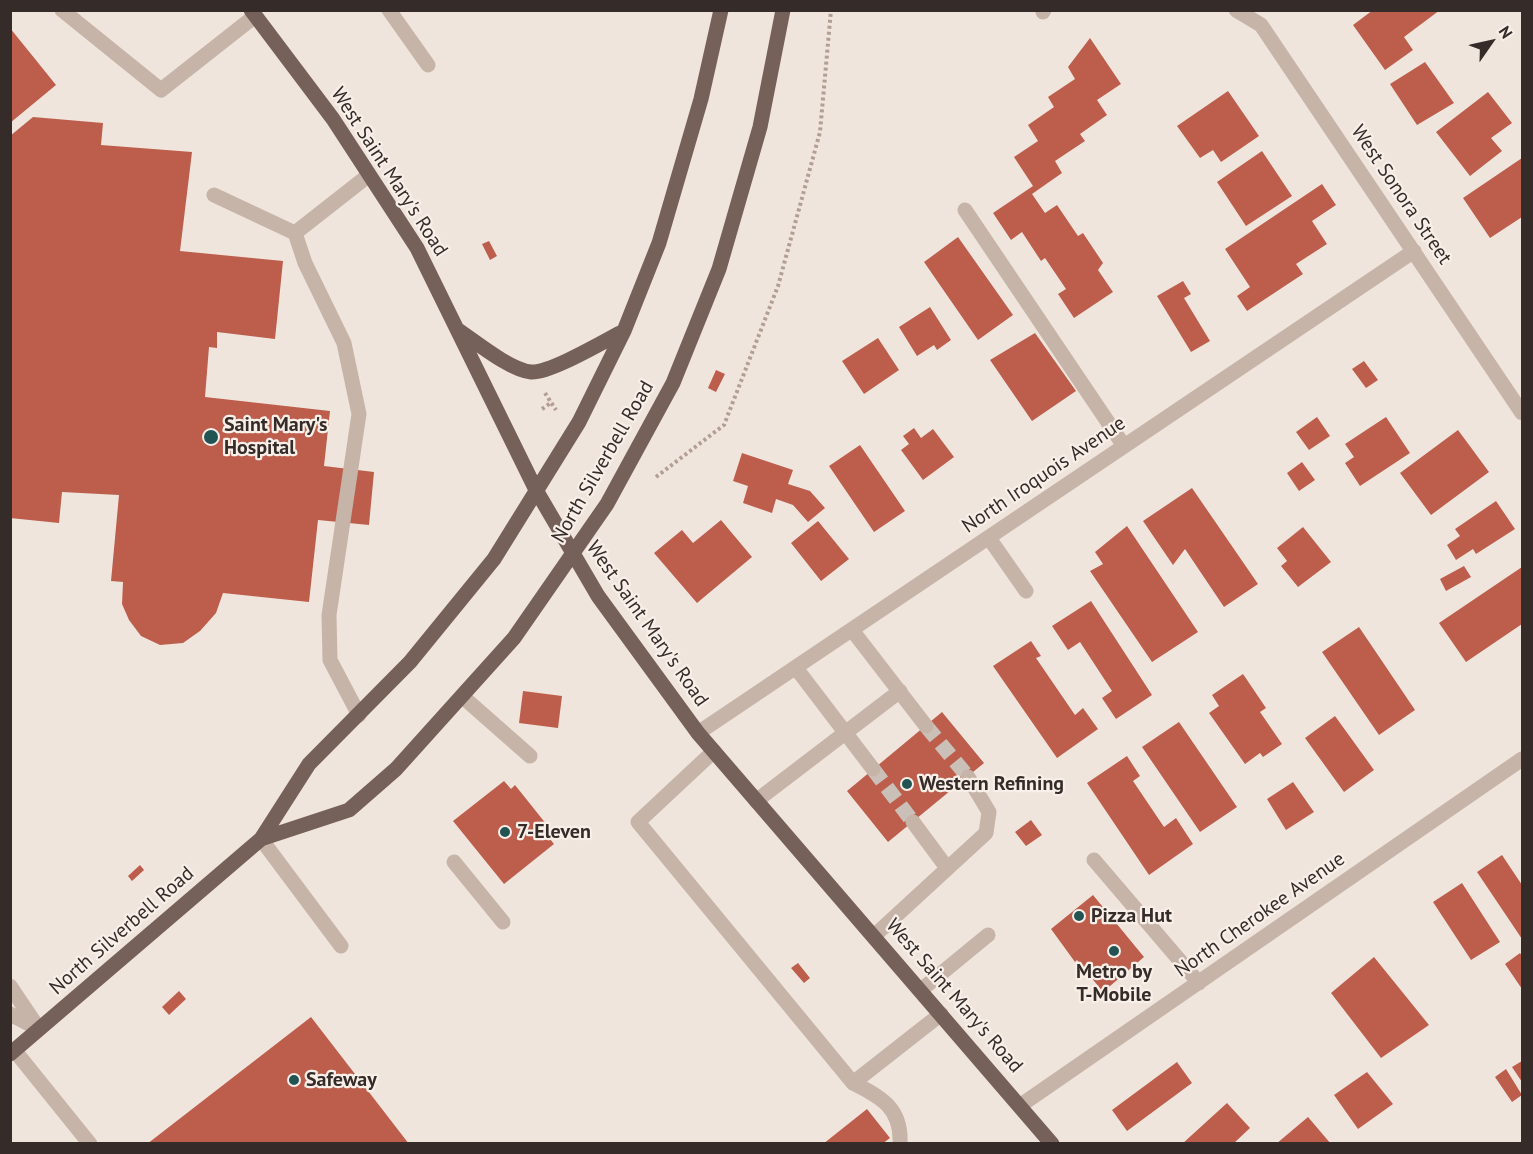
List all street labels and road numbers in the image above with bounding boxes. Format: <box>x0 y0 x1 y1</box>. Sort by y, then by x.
street label: West Saint Mary's Road <box>325 83 453 261</box>
street label: West Sonora Street <box>1346 121 1456 269</box>
street label: North Silverbell Road <box>547 377 659 547</box>
street label: North Iroquois Avenue <box>958 411 1130 539</box>
street label: West Saint Mary's Road <box>581 537 713 711</box>
street label: North Cherokee Avenue <box>1170 847 1350 983</box>
street label: North Silverbell Road <box>45 862 199 1000</box>
street label: West Saint Mary's Road <box>880 914 1028 1078</box>

